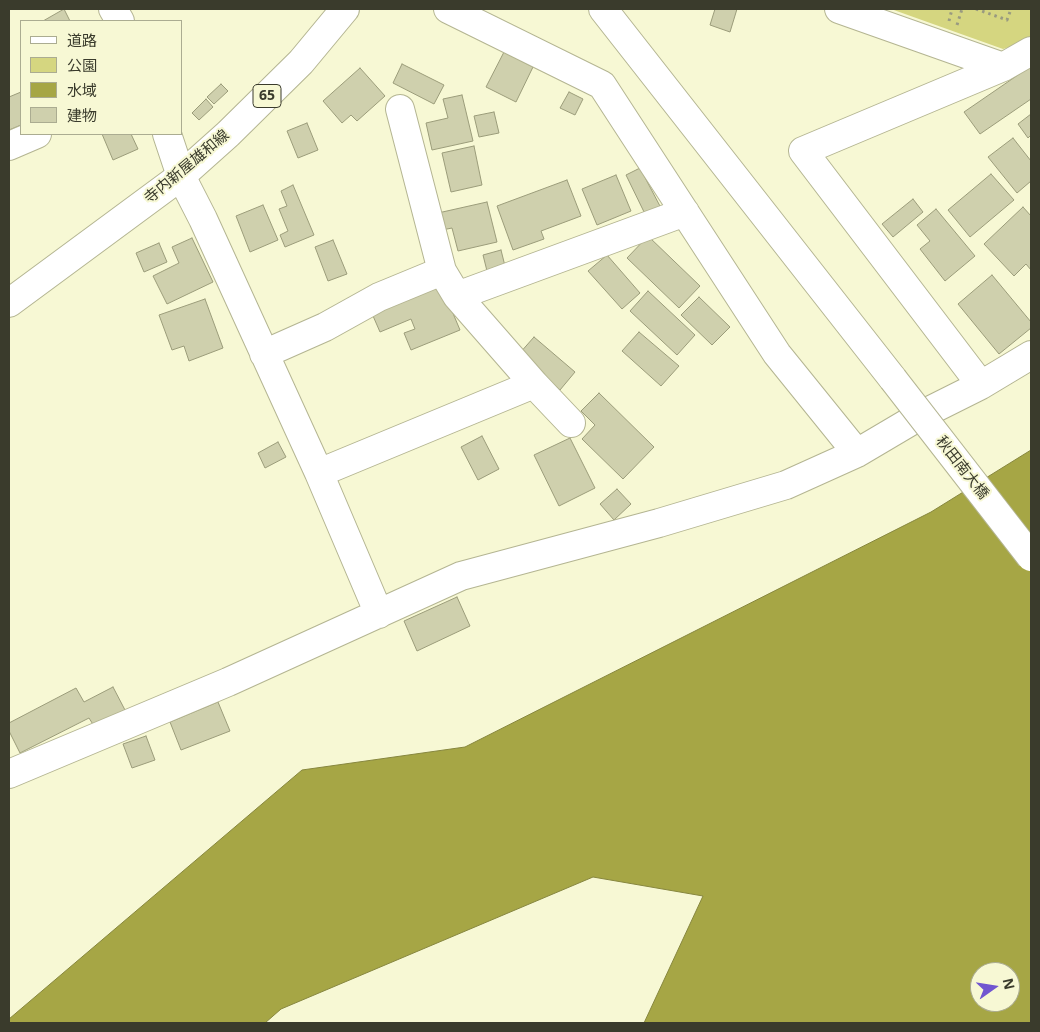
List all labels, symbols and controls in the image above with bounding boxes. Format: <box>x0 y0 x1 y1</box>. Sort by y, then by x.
legend <box>20 20 182 135</box>
text: 道路 <box>67 30 97 50</box>
text: 公園 <box>67 55 97 75</box>
text: 水域 <box>67 80 97 100</box>
road number: 65 <box>253 84 281 108</box>
text: 建物 <box>67 105 97 125</box>
street label: 寺内新屋雄和線 <box>141 126 233 208</box>
street label: 秋田南大橋 <box>932 433 992 503</box>
north arrow <box>970 962 1020 1012</box>
text: N <box>999 976 1020 991</box>

